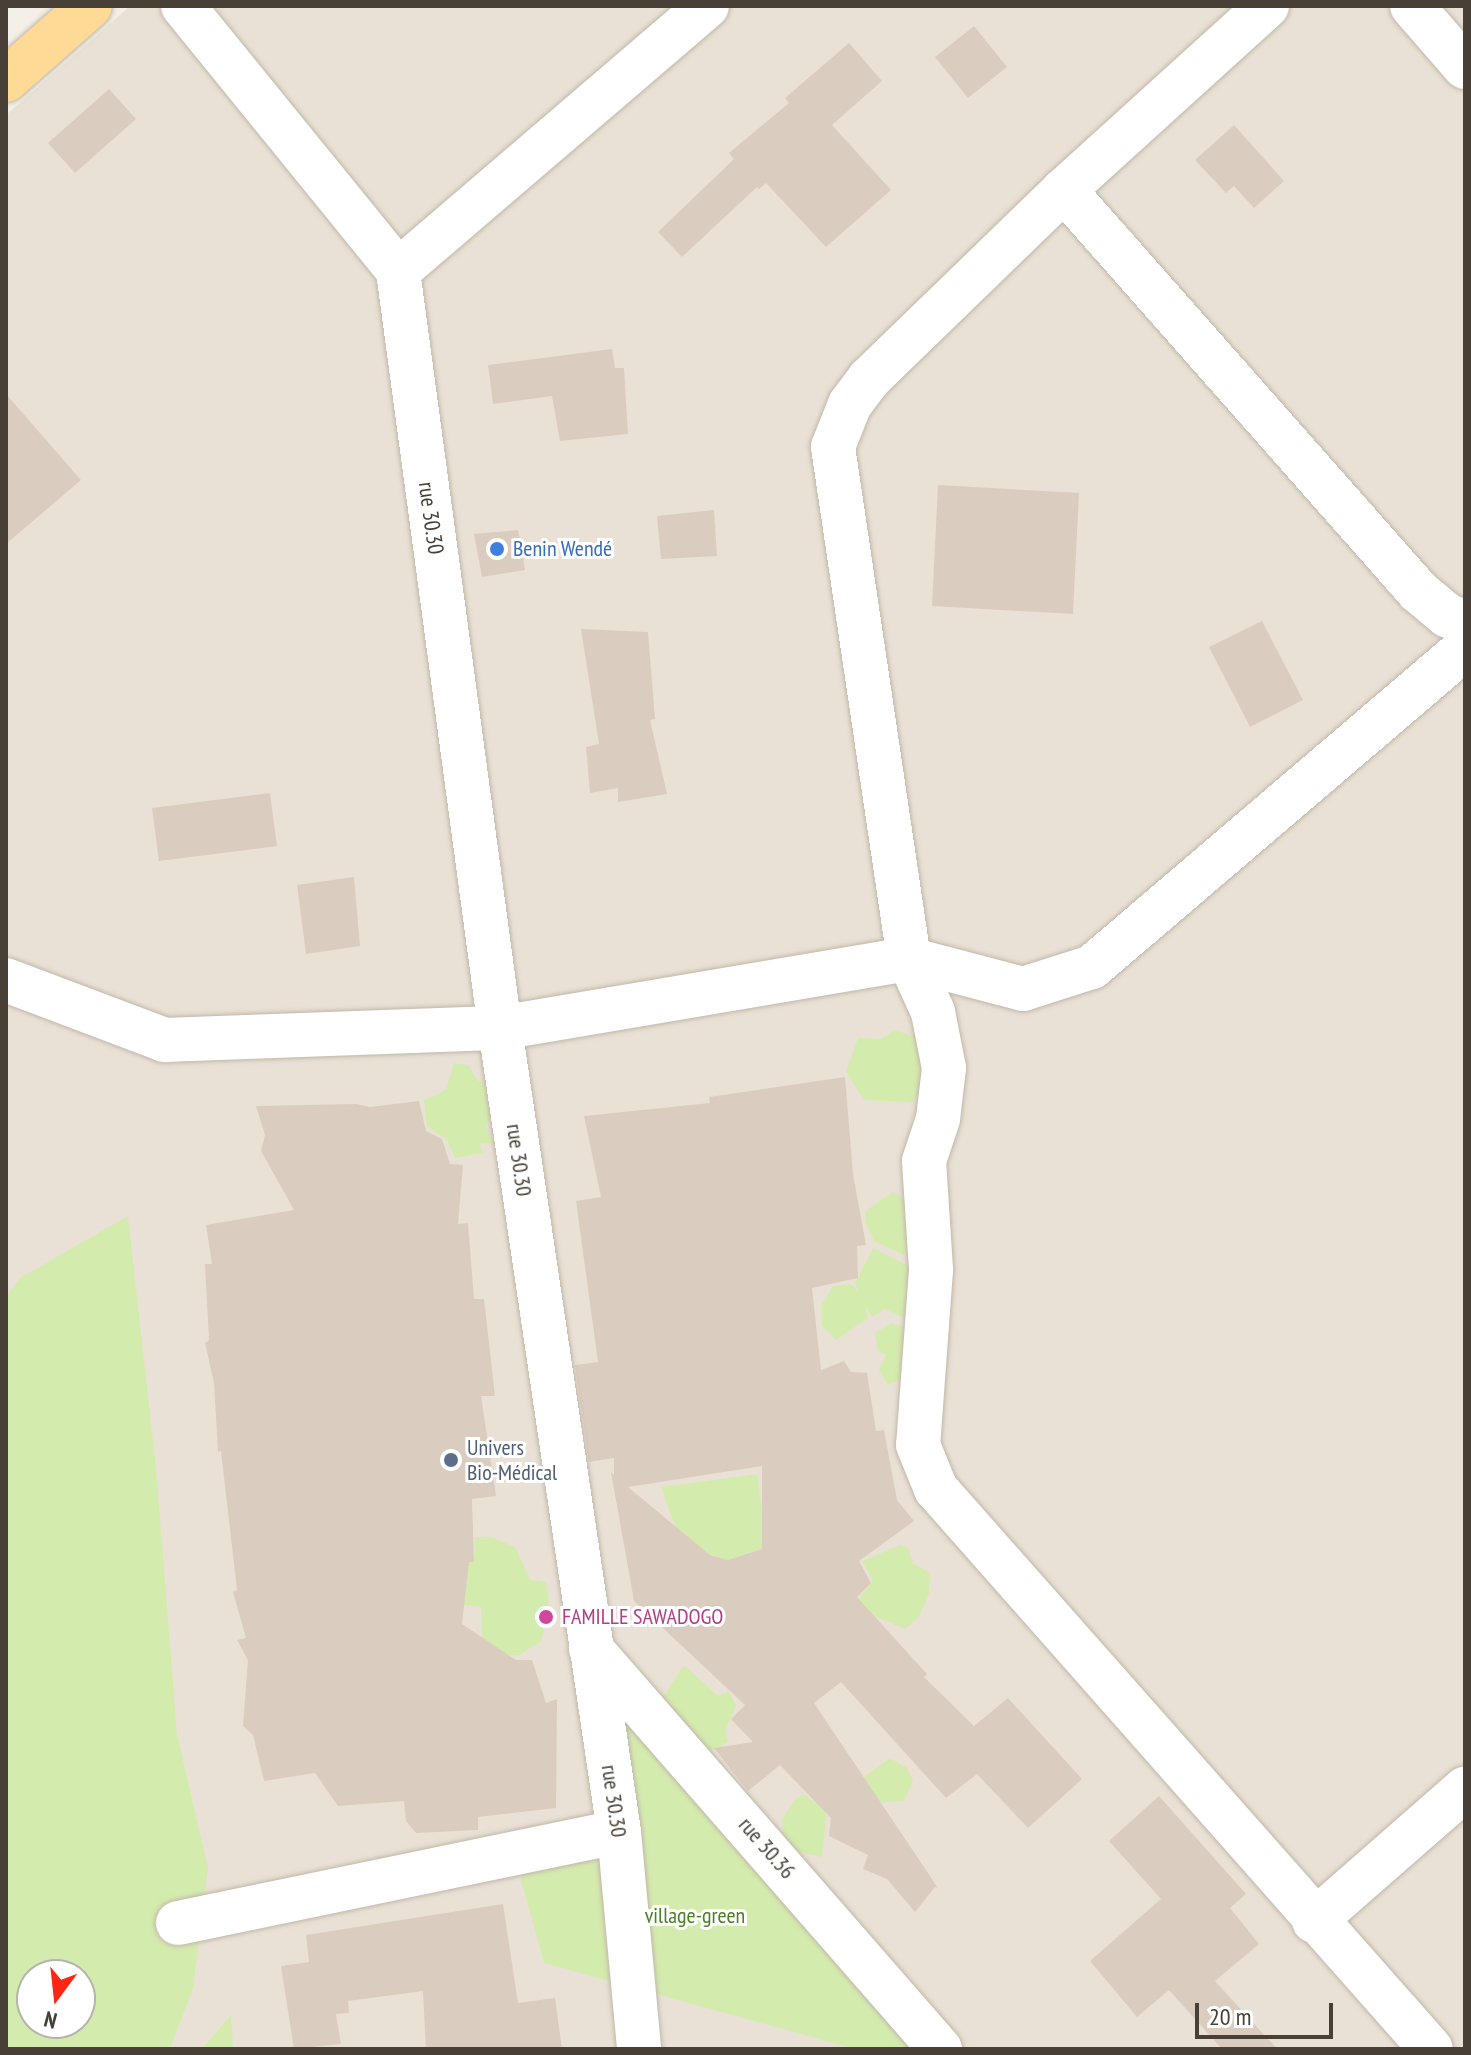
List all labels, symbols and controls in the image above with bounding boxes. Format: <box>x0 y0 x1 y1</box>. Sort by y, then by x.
street label: rue 30.30 <box>413 480 449 556</box>
place label: Benin Wendé <box>513 536 613 562</box>
marker: Benin Wendé <box>488 540 506 558</box>
street label: rue 30.30 <box>501 1122 537 1198</box>
place label: Univers Bio-Médical <box>467 1434 557 1486</box>
marker: Univers Bio-Médical <box>442 1451 460 1469</box>
place label: FAMILLE SAWADOGO <box>562 1604 723 1630</box>
marker: FAMILLE SAWADOGO <box>537 1608 555 1626</box>
street label: rue 30.30 <box>596 1763 632 1839</box>
street label: rue 30.36 <box>733 1812 801 1884</box>
park label: village-green <box>645 1903 745 1929</box>
north arrow <box>16 1959 96 2039</box>
scale bar <box>1199 1987 1337 2037</box>
text: 20 m <box>1209 2001 1251 2032</box>
text: N <box>41 2005 60 2035</box>

